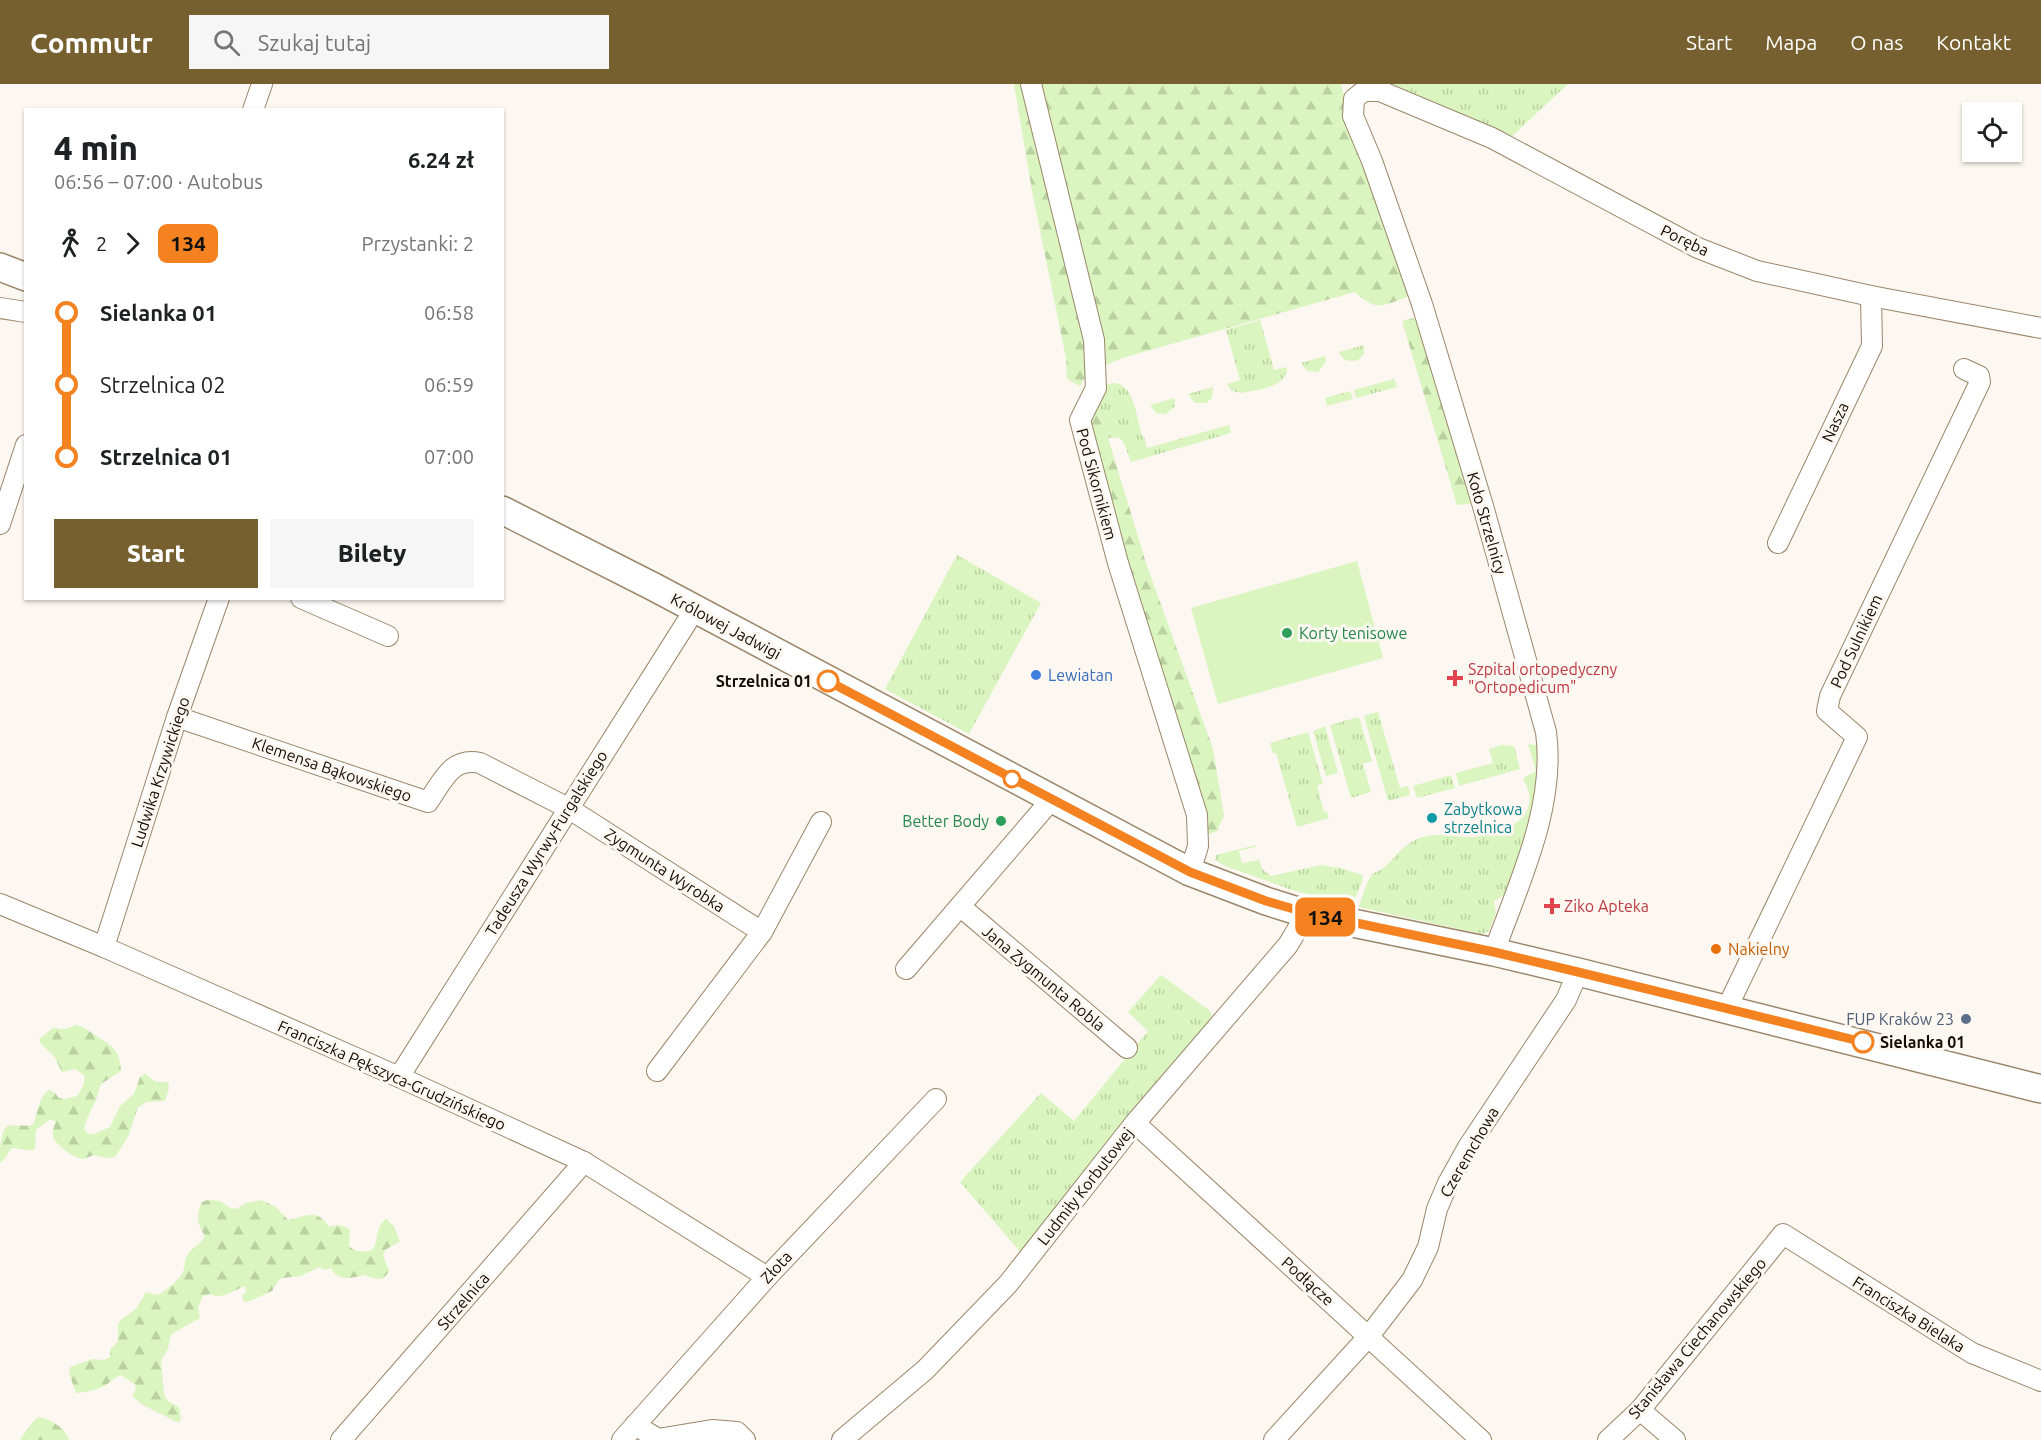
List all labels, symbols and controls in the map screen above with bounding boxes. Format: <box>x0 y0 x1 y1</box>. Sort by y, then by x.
search box <box>189 15 609 69</box>
icon: search <box>210 26 243 59</box>
text: Commutr <box>30 27 153 58</box>
text: Szukaj tutaj <box>258 30 371 55</box>
text: Start <box>1686 30 1732 54</box>
text: Mapa <box>1765 30 1817 54</box>
text: O nas <box>1850 30 1903 54</box>
text: Kontakt <box>1936 30 2011 54</box>
map controls <box>1962 102 2022 162</box>
button: locate <box>1962 102 2022 162</box>
text: 4 min <box>54 129 138 166</box>
text: 6.24 zł <box>408 147 474 172</box>
text: 06:56 – 07:00 · Autobus <box>54 170 263 193</box>
street label: Poręba <box>1658 221 1712 259</box>
icon: walk <box>54 227 87 260</box>
icon: forward <box>116 227 149 260</box>
text: 134 <box>170 231 206 255</box>
text: 2 <box>96 232 107 255</box>
text: Przystanki: 2 <box>362 232 474 255</box>
text: Sielanka 01 <box>100 300 217 325</box>
text: 06:58 <box>424 301 474 324</box>
text: Strzelnica 02 <box>100 372 226 397</box>
text: 06:59 <box>424 373 474 396</box>
street label: Nasza <box>1818 399 1852 445</box>
street label: Pod Sikornikiem <box>1073 426 1121 542</box>
text: Strzelnica 01 <box>100 444 232 469</box>
text: 07:00 <box>424 445 474 468</box>
street label: Koło Strzelnicy <box>1464 470 1510 576</box>
button: Start <box>54 519 258 588</box>
button: Bilety <box>270 519 474 588</box>
street label: Królowej Jadwigi <box>668 589 784 663</box>
street label: Pod Sulnikiem <box>1826 591 1886 691</box>
place label: Korty tenisowe <box>1299 624 1407 642</box>
marker: Korty tenisowe <box>1280 626 1294 640</box>
place label: Szpital ortopedyczny "Ortopedicum" <box>1468 660 1617 696</box>
place label: Lewiatan <box>1048 666 1113 684</box>
marker: Lewiatan <box>1029 668 1043 682</box>
marker: Szpital ortopedyczny "Ortopedicum" <box>1446 669 1464 687</box>
marker: Strzelnica 01 <box>817 670 839 692</box>
place label: Strzelnica 01 <box>716 672 812 690</box>
street label: Ludwika Krzywickiego <box>127 694 193 850</box>
street label: Klemensa Bąkowskiego <box>250 733 414 805</box>
street label: Tadeusza Wyrwy-Furgalskiego <box>481 747 611 939</box>
unlabelled marker <box>1003 770 1021 788</box>
place label: Zabytkowa strzelnica <box>1444 800 1522 836</box>
marker: Zabytkowa strzelnica <box>1425 811 1439 825</box>
place label: Better Body <box>902 812 989 830</box>
marker: Better Body <box>994 814 1008 828</box>
street label: Zygmunta Wyrobka <box>602 824 728 916</box>
place label: Ziko Apteka <box>1564 897 1649 915</box>
line badge: 134 <box>1290 898 1360 936</box>
marker: Ziko Apteka <box>1545 899 1559 913</box>
text: 134 <box>1307 905 1343 929</box>
street label: Jana Zygmunta Robla <box>979 922 1109 1034</box>
place label: Nakielny <box>1728 940 1790 958</box>
marker: Nakielny <box>1709 942 1723 956</box>
place label: FUP Kraków 23 <box>1846 1010 1954 1028</box>
marker: FUP Kraków 23 <box>1959 1012 1973 1026</box>
street label: Franciszka Pększyca-Grudzińskiego <box>275 1016 509 1134</box>
marker: Sielanka 01 <box>1852 1031 1874 1053</box>
place label: Sielanka 01 <box>1880 1033 1965 1051</box>
street label: Czeremchowa <box>1436 1104 1502 1200</box>
street label: Ludmiły Korbutowej <box>1034 1124 1136 1248</box>
street label: Złota <box>757 1247 795 1287</box>
street label: Podłącze <box>1278 1253 1338 1309</box>
street label: Stanisława Ciechanowskiego <box>1624 1254 1770 1422</box>
street label: Strzelnica <box>433 1269 493 1333</box>
street label: Franciszka Bielaka <box>1850 1272 1968 1356</box>

